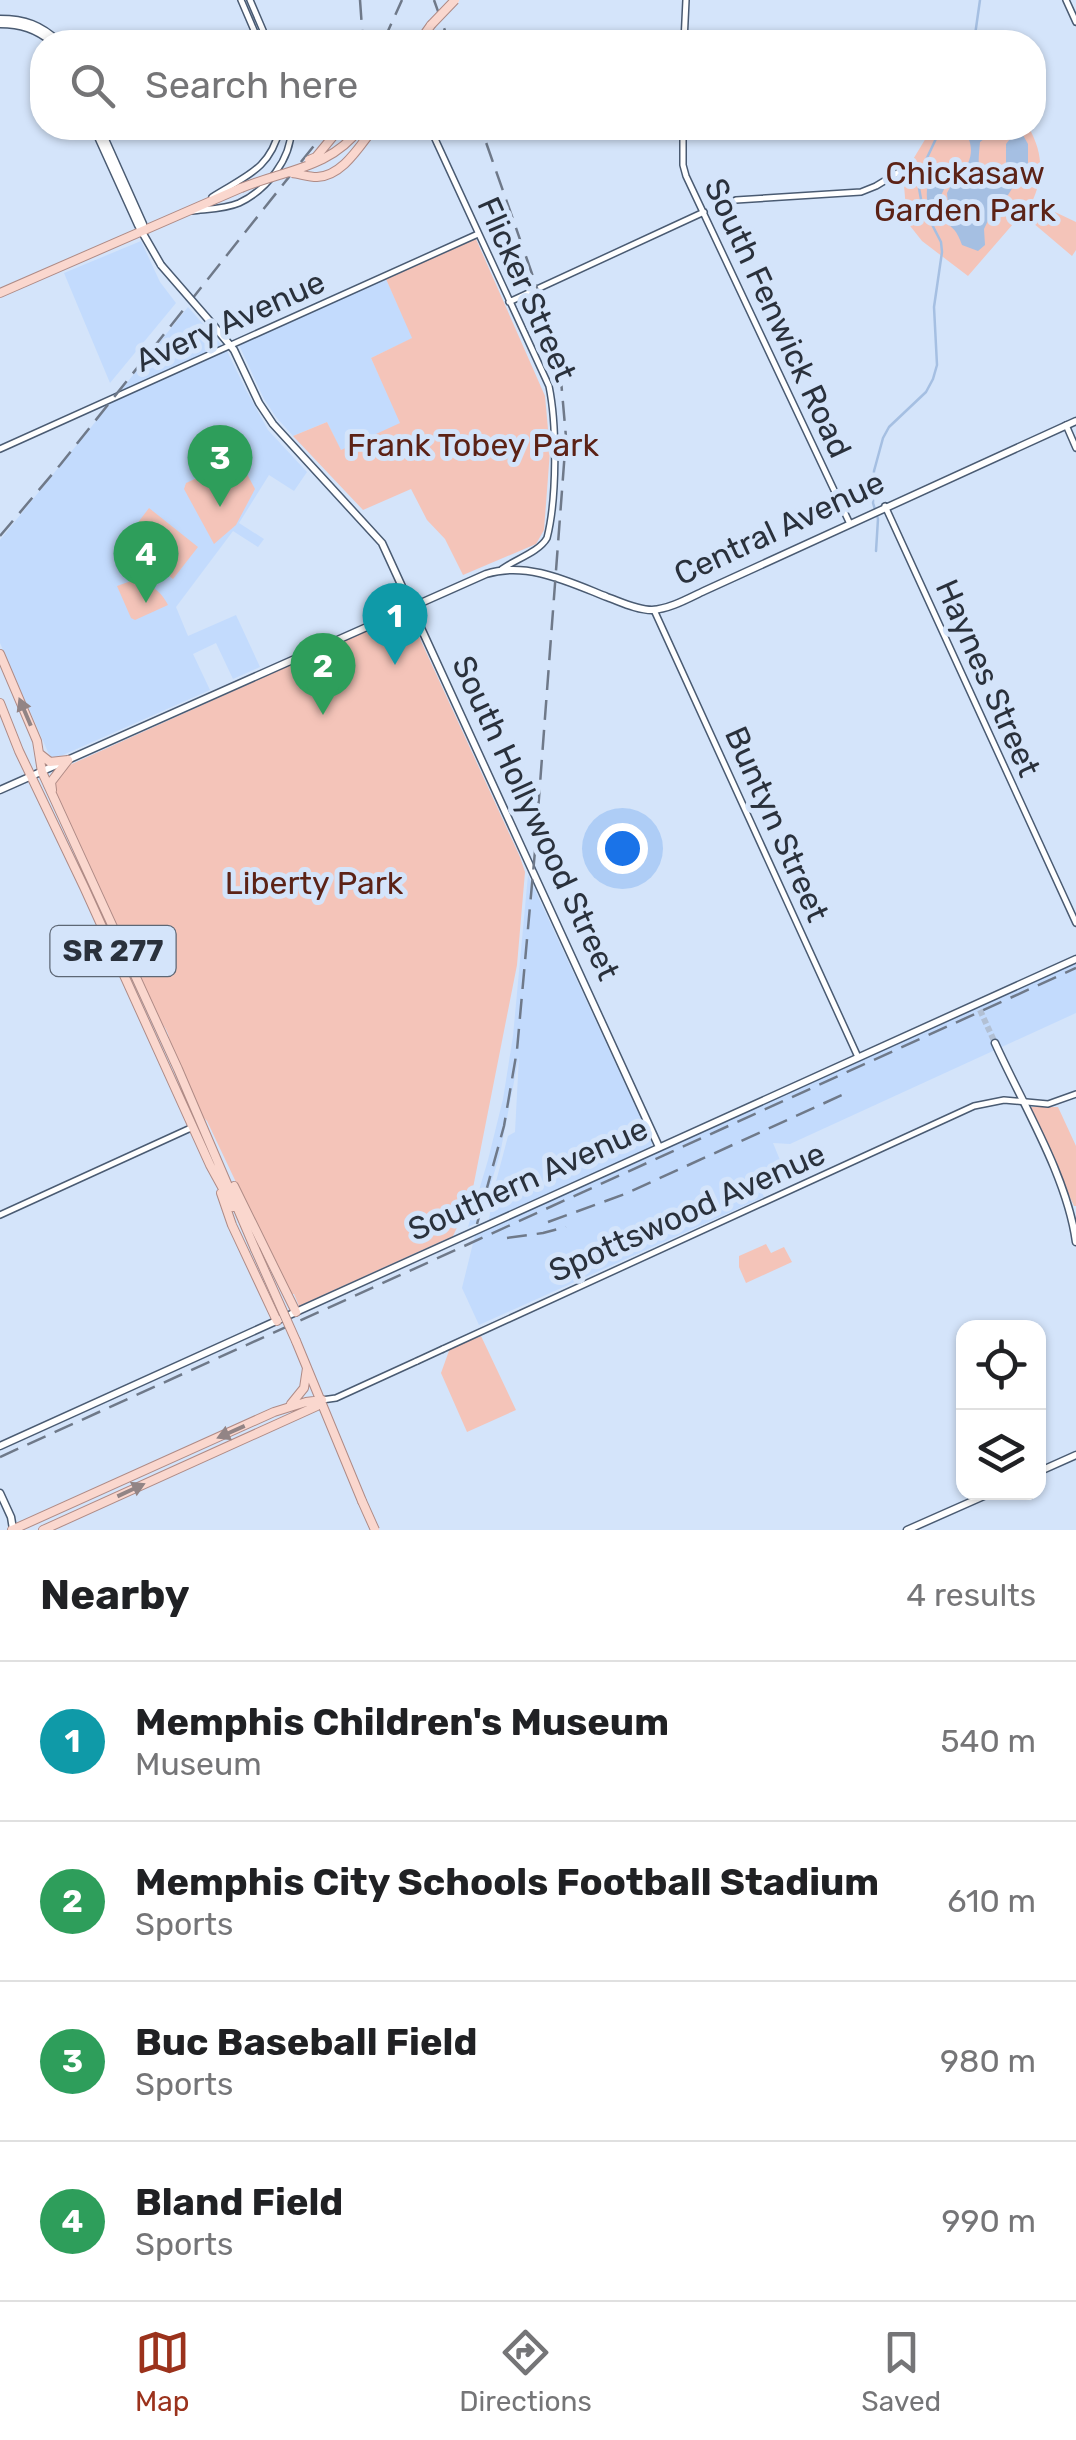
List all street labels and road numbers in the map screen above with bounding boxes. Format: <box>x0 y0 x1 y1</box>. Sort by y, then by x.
street label: South Fenwick Road <box>697 172 859 464</box>
street label: Flicker Street <box>470 191 584 387</box>
street label: Avery Avenue <box>129 262 331 380</box>
street label: Central Avenue <box>668 463 890 593</box>
street label: Haynes Street <box>928 574 1048 782</box>
street label: South Hollywood Street <box>444 650 628 986</box>
street label: Buntyn Street <box>717 720 837 928</box>
road number: SR 277 <box>51 926 176 976</box>
street label: Southern Avenue <box>402 1109 654 1249</box>
street label: Spottswood Avenue <box>543 1134 831 1290</box>

